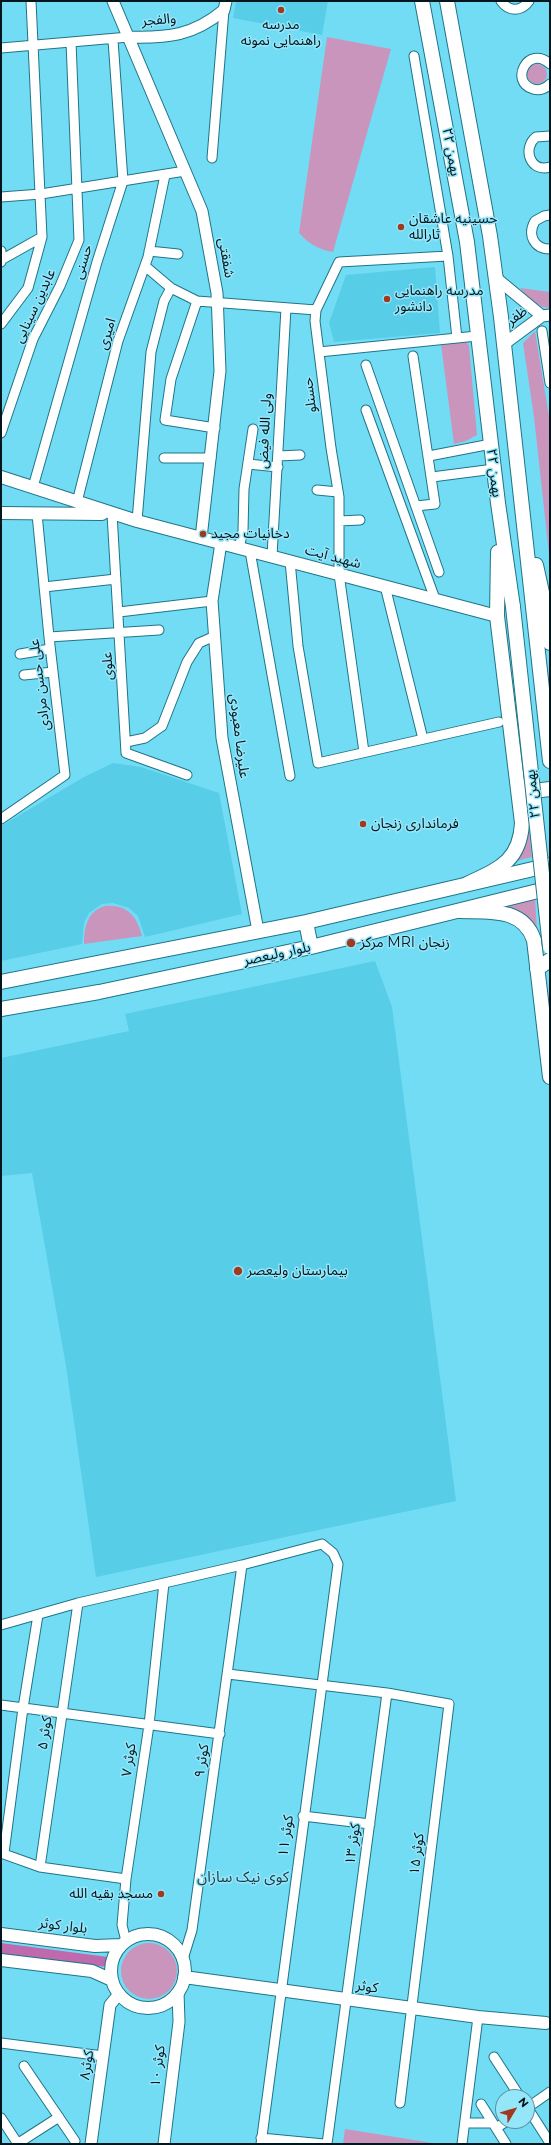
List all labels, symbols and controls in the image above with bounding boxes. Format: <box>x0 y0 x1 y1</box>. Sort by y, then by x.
marker: مدرسه راهنمایی نمونه <box>276 5 286 15</box>
street label: والفجر <box>141 10 177 30</box>
place label: مدرسه راهنمایی نمونه <box>241 17 321 50</box>
street label: ۲۲ بهمن <box>438 126 464 178</box>
place label: حسینیه عاشقان ثارالله <box>409 211 498 244</box>
marker: حسینیه عاشقان ثارالله <box>396 222 406 232</box>
street label: شفقتی <box>214 237 238 279</box>
street label: حسنی <box>70 243 96 281</box>
street label: عابدین سینایی <box>10 266 60 346</box>
place label: مدرسه راهنمایی دانشور <box>395 283 484 316</box>
marker: مدرسه راهنمایی دانشور <box>382 294 392 304</box>
street label: ظفر <box>503 303 531 329</box>
street label: امیری <box>94 316 120 352</box>
street label: حسنلو <box>299 376 321 414</box>
street label: ولی الله فیض <box>255 393 275 469</box>
street label: ۲۲ بهمن <box>483 448 505 498</box>
place label: دخانیات مجید <box>211 526 290 542</box>
marker: دخانیات مجید <box>198 529 208 539</box>
street label: شهید آیت <box>303 541 363 573</box>
street label: علی حسن مرادی <box>26 638 54 732</box>
street label: علوی <box>99 651 117 681</box>
street label: علیرضا معبودی <box>225 693 253 779</box>
street label: ۲۲ بهمن <box>522 769 544 819</box>
place label: فرمانداری زنجان <box>371 816 459 832</box>
marker: فرمانداری زنجان <box>358 819 368 829</box>
place label: مرکز MRI زنجان <box>360 935 450 951</box>
marker: مرکز MRI زنجان <box>345 937 357 949</box>
street label: بلوار ولیعصر <box>242 939 312 969</box>
place label: بیمارستان ولیعصر <box>247 1263 348 1279</box>
marker: بیمارستان ولیعصر <box>232 1265 244 1277</box>
street label: کوثر ۵ <box>34 1715 56 1751</box>
street label: کوثر ۷ <box>118 1742 140 1778</box>
street label: کوثر ۹ <box>191 1743 213 1779</box>
street label: کوثر ۱۱ <box>275 1814 297 1858</box>
street label: کوثر ۱۳ <box>342 1822 364 1866</box>
street label: ۱۵ کوثر <box>406 1832 428 1876</box>
district label: کوی نیک سازان <box>197 1869 289 1887</box>
place label: مسجد بقیه الله <box>69 1886 153 1902</box>
marker: مسجد بقیه الله <box>156 1889 166 1899</box>
street label: بلوار کوثر <box>38 1915 88 1937</box>
street label: کوثر <box>355 1977 379 1997</box>
street label: کوثر ۱۰ <box>147 2044 169 2088</box>
street label: کوثر۸ <box>77 2049 97 2081</box>
north arrow <box>495 2089 535 2129</box>
text: N <box>515 2094 532 2110</box>

